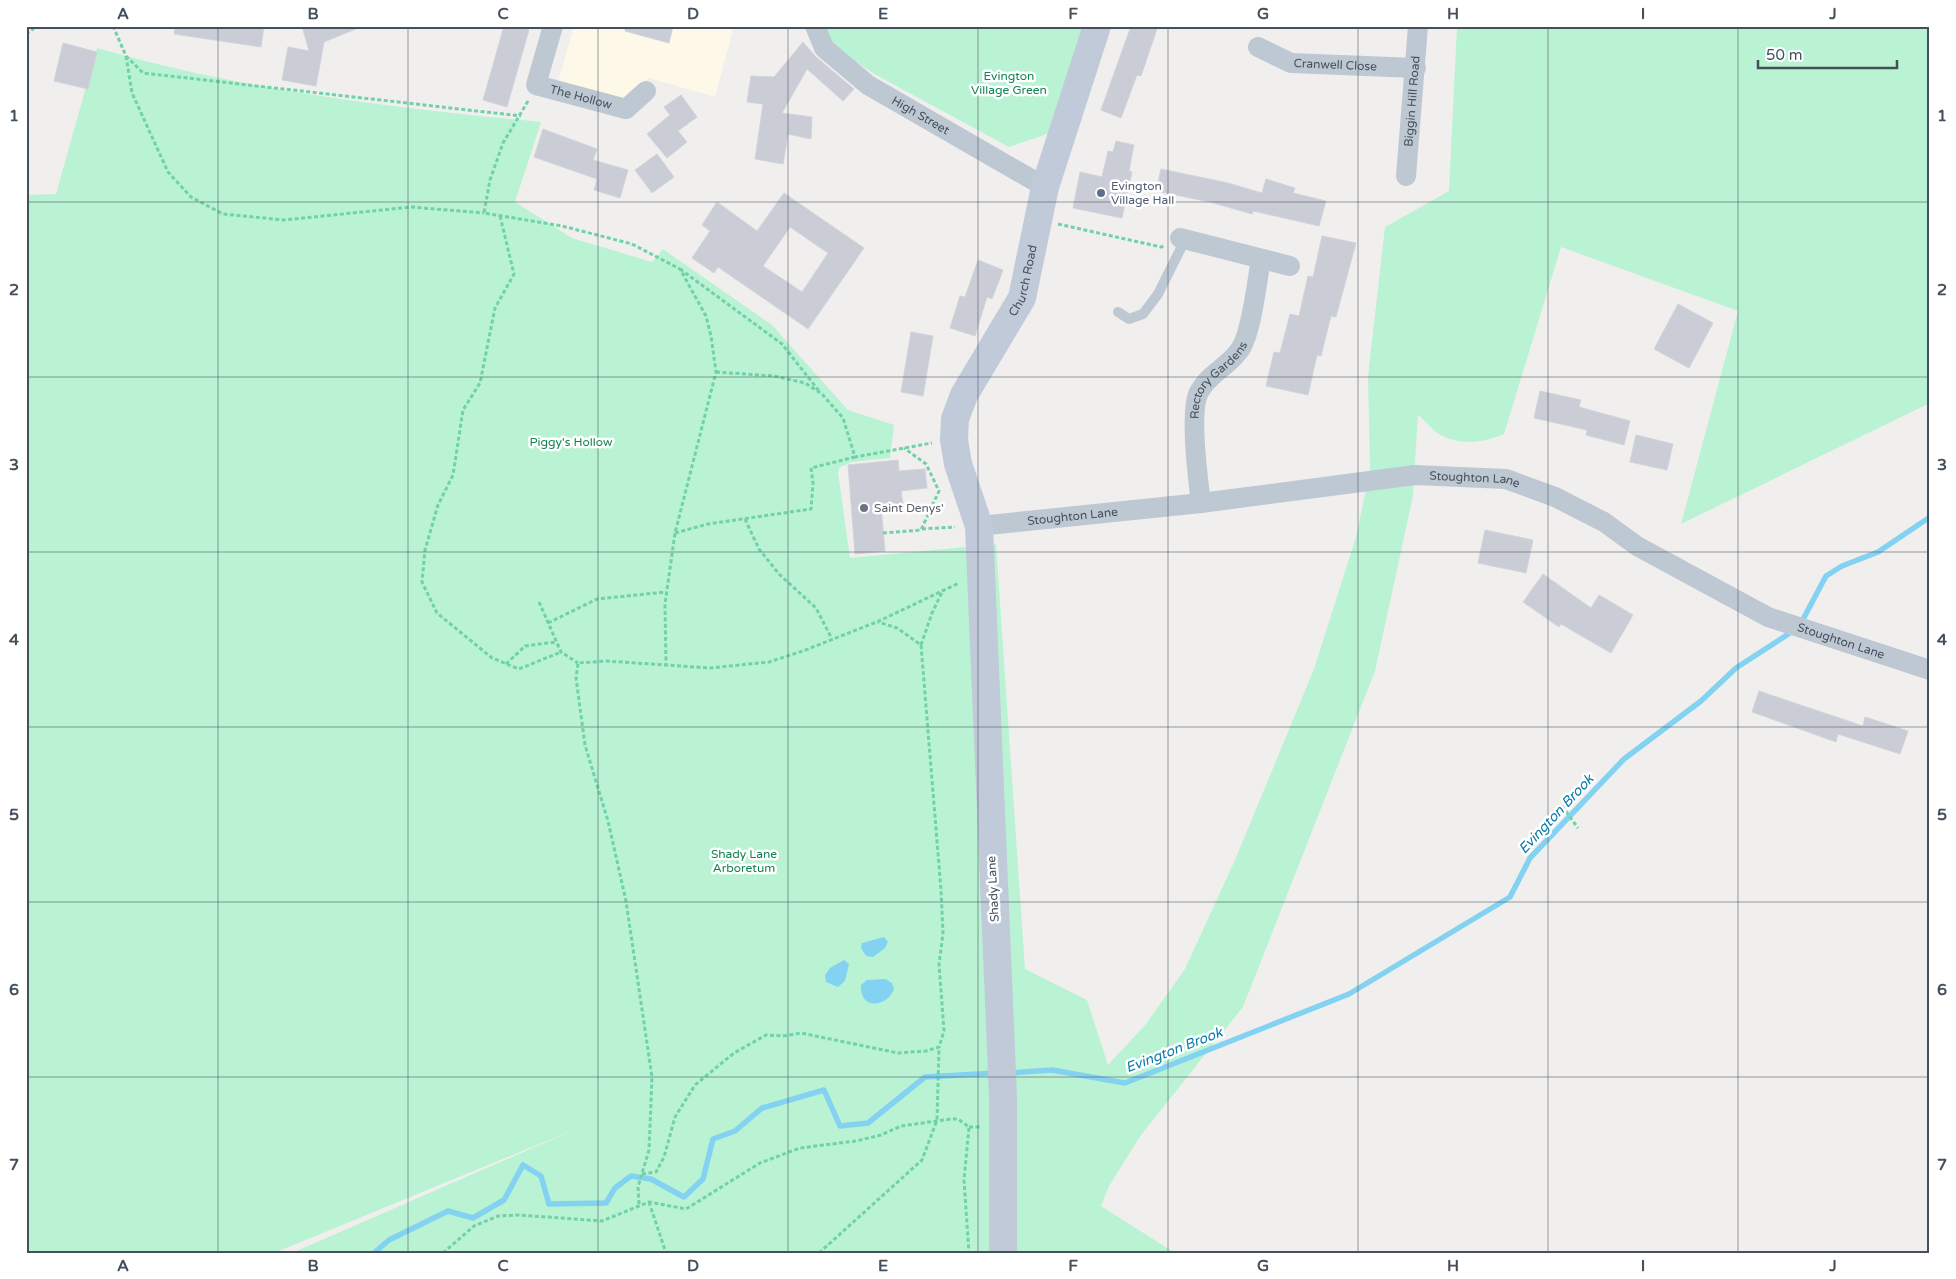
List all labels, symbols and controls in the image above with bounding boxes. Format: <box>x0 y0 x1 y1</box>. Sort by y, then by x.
text: A <box>117 4 129 24</box>
text: B <box>307 4 319 24</box>
text: C <box>497 4 509 24</box>
text: D <box>687 4 699 24</box>
text: E <box>878 4 888 24</box>
text: F <box>1068 4 1078 24</box>
text: G <box>1257 4 1269 24</box>
text: H <box>1447 4 1459 24</box>
text: I <box>1641 4 1645 24</box>
text: J <box>1828 4 1837 24</box>
scale bar <box>1758 38 1897 70</box>
text: 50 m <box>1766 46 1803 64</box>
street label: Biggin Hill Road <box>1401 55 1423 147</box>
street label: Cranwell Close <box>1293 56 1377 73</box>
park label: Evington Village Green <box>971 69 1047 97</box>
street label: The Hollow <box>549 82 614 112</box>
street label: High Street <box>889 93 952 138</box>
text: 1 <box>9 106 19 126</box>
text: 1 <box>1937 106 1947 126</box>
place label: Evington Village Hall <box>1111 179 1174 207</box>
marker: Evington Village Hall <box>1095 187 1107 199</box>
street label: Church Road <box>1006 243 1040 319</box>
text: 2 <box>9 280 19 300</box>
text: 2 <box>1937 280 1947 300</box>
street label: Rectory Gardens <box>1187 339 1250 419</box>
park label: Piggy's Hollow <box>530 435 613 449</box>
text: 3 <box>9 455 19 475</box>
text: 3 <box>1937 455 1947 475</box>
street label: Stoughton Lane <box>1429 469 1522 491</box>
place label: Saint Denys' <box>874 501 944 515</box>
marker: Saint Denys' <box>858 502 870 514</box>
street label: Stoughton Lane <box>1026 505 1119 528</box>
street label: Stoughton Lane <box>1796 620 1887 662</box>
text: 4 <box>9 630 19 650</box>
text: 4 <box>1937 630 1947 650</box>
water label: Evington Brook <box>1515 770 1598 857</box>
text: 5 <box>9 805 19 825</box>
text: 5 <box>1937 805 1947 825</box>
park label: Shady Lane Arboretum <box>711 847 777 875</box>
street label: Shady Lane <box>984 855 1002 922</box>
text: 6 <box>9 980 19 1000</box>
text: 6 <box>1937 980 1947 1000</box>
water label: Evington Brook <box>1123 1023 1226 1076</box>
text: 7 <box>9 1155 19 1175</box>
text: 7 <box>1937 1155 1947 1175</box>
text: A <box>117 1256 129 1276</box>
text: B <box>307 1256 319 1276</box>
text: C <box>497 1256 509 1276</box>
text: D <box>687 1256 699 1276</box>
text: E <box>878 1256 888 1276</box>
text: F <box>1068 1256 1078 1276</box>
text: G <box>1257 1256 1269 1276</box>
text: H <box>1447 1256 1459 1276</box>
text: I <box>1641 1256 1645 1276</box>
text: J <box>1828 1256 1837 1276</box>

